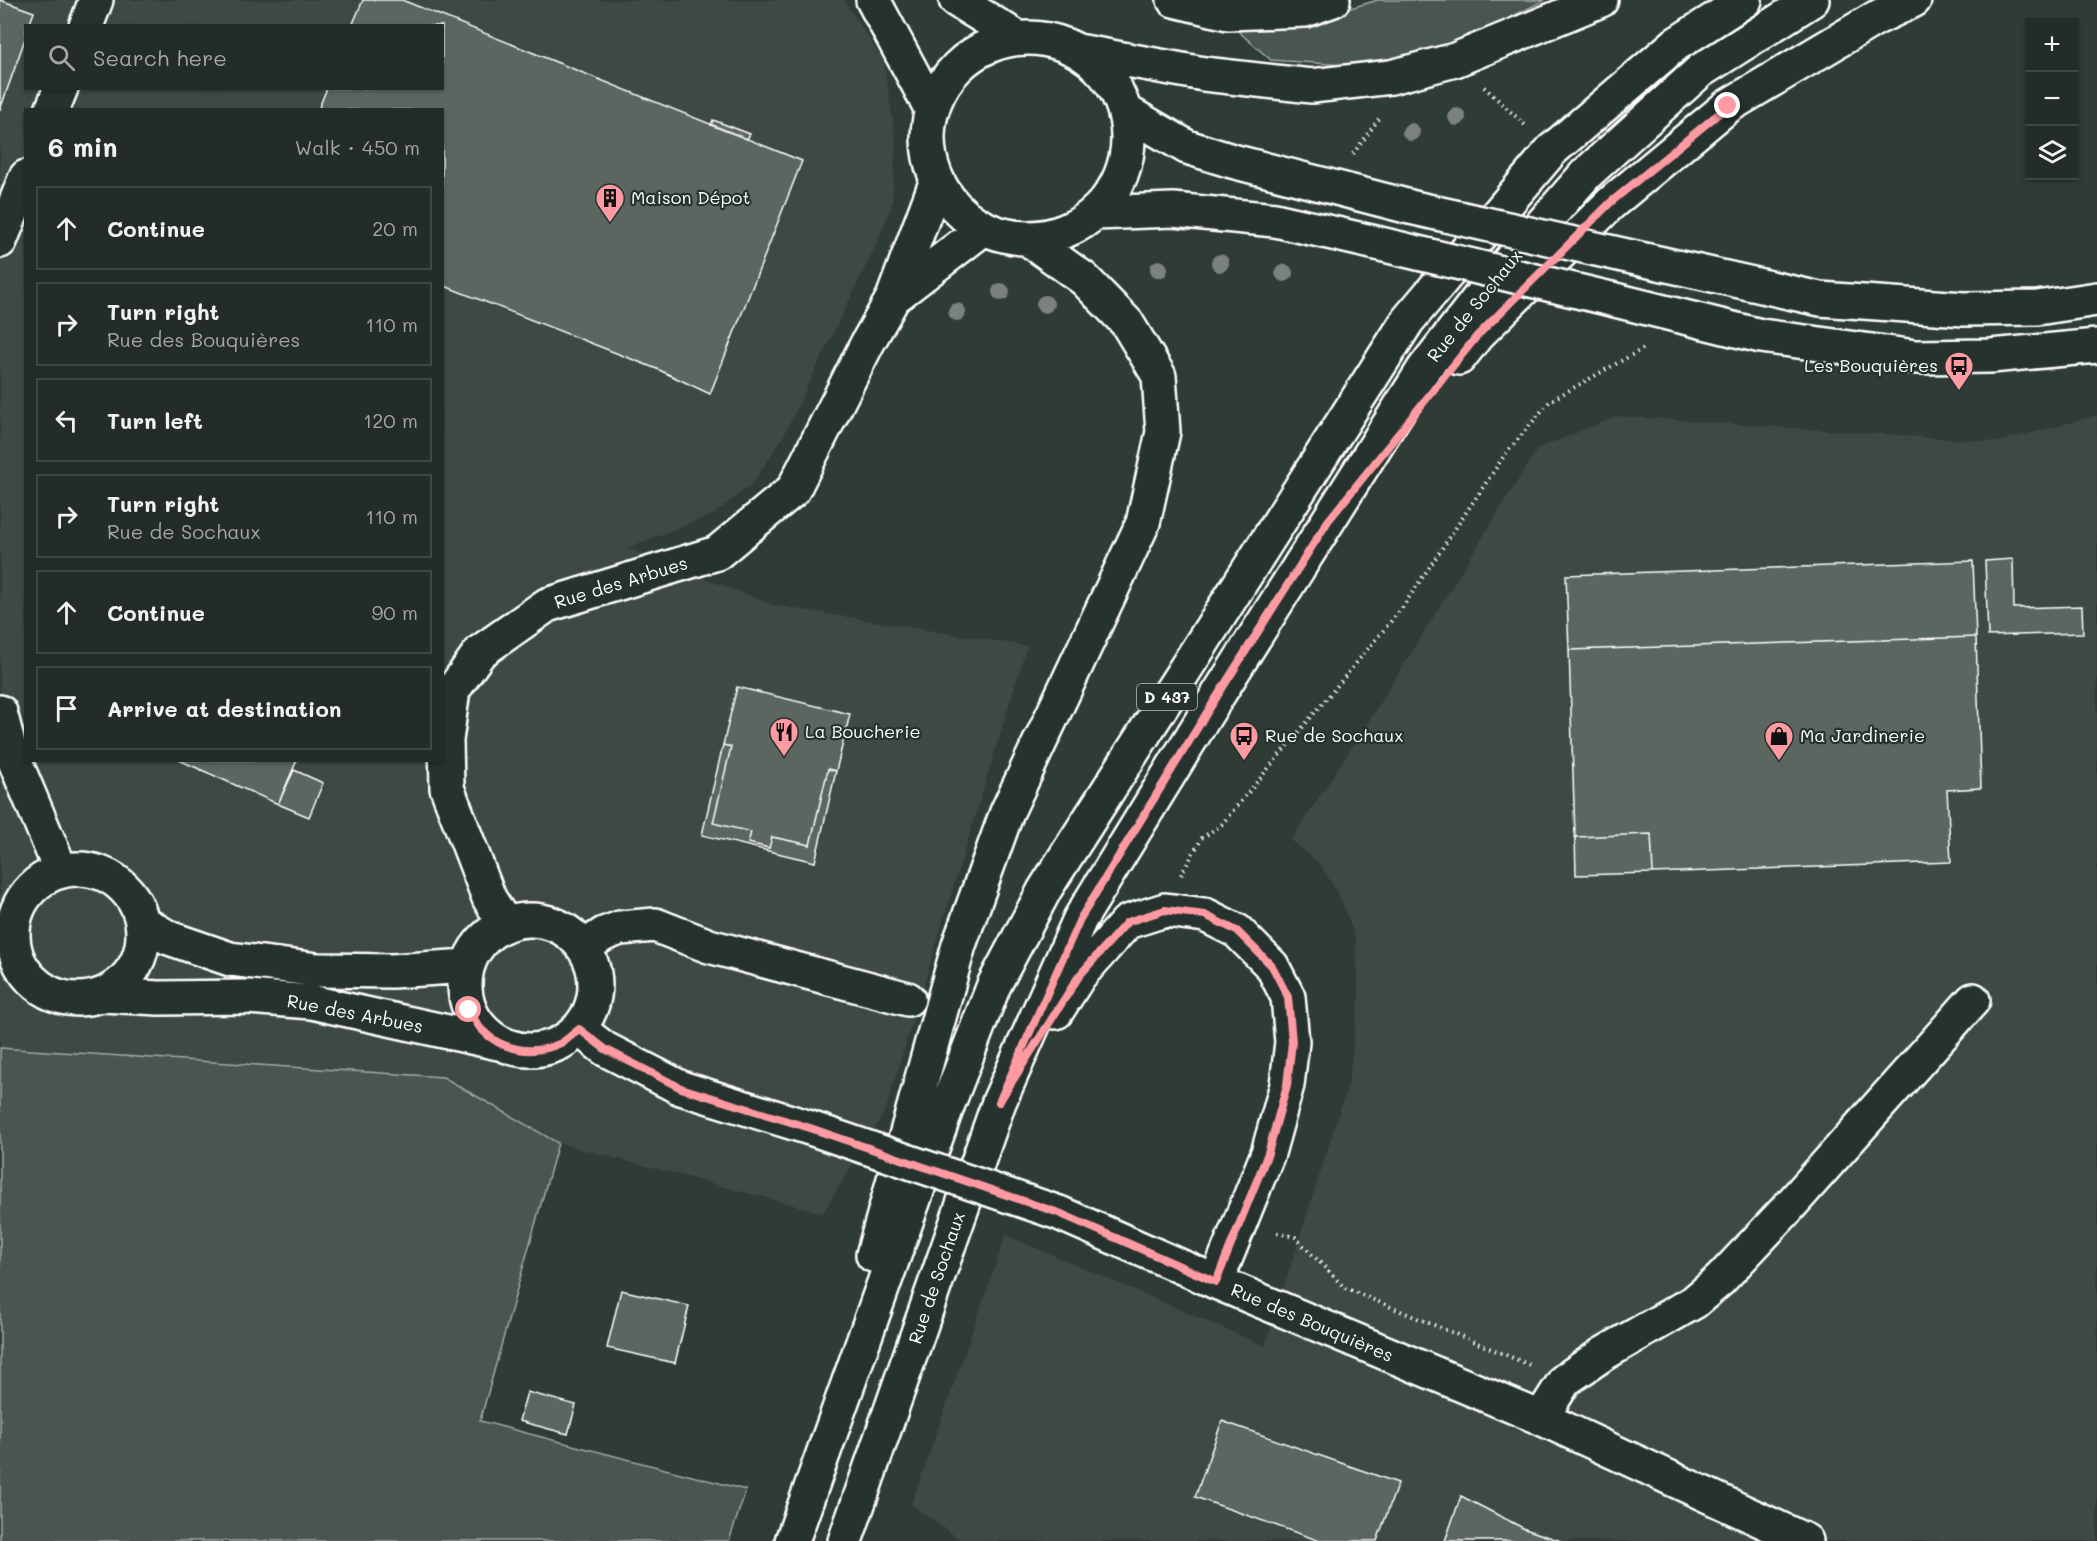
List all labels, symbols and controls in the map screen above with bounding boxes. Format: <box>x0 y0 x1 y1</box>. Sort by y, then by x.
map controls <box>2025 18 2079 180</box>
button: + <box>2025 18 2079 72</box>
search box <box>24 24 444 90</box>
icon: search <box>45 41 78 74</box>
text: Search here <box>93 43 227 72</box>
button: − <box>2025 72 2079 126</box>
route end <box>1714 92 1740 118</box>
button: layers <box>2025 126 2079 180</box>
text: 6 min <box>48 130 117 164</box>
text: Walk · 450 m <box>295 134 420 160</box>
building icon: Maison Dépot <box>594 182 626 224</box>
place label: Maison Dépot <box>631 185 750 209</box>
icon: ahead <box>50 212 83 245</box>
text: Continue <box>107 214 205 243</box>
text: 20 m <box>372 215 418 241</box>
street label: Rue de Sochaux <box>1421 244 1527 367</box>
text: Turn right <box>107 297 219 326</box>
icon: right <box>50 308 83 341</box>
text: 110 m <box>365 311 418 337</box>
text: Rue des Bouquières <box>107 326 300 352</box>
bus stop icon: Les Bouquières <box>1943 350 1975 392</box>
place label: Les Bouquières <box>1804 353 1938 377</box>
icon: left <box>50 404 83 437</box>
text: Turn left <box>107 406 203 435</box>
text: 120 m <box>363 407 418 433</box>
text: Turn right <box>107 489 219 518</box>
icon: right <box>50 500 83 533</box>
text: 110 m <box>365 503 418 529</box>
text: Rue de Sochaux <box>107 518 261 544</box>
street label: Rue des Arbues <box>551 550 690 614</box>
icon: ahead <box>50 596 83 629</box>
text: Continue <box>107 598 205 627</box>
text: 90 m <box>372 599 418 625</box>
road number: D 437 <box>1137 684 1197 710</box>
icon: arrive <box>50 692 83 725</box>
text: Arrive at destination <box>107 694 342 723</box>
restaurant icon: La Boucherie <box>768 716 800 758</box>
place label: La Boucherie <box>805 719 921 743</box>
bus stop icon: Rue de Sochaux <box>1228 720 1260 762</box>
shop icon: Ma Jardinerie <box>1763 720 1795 762</box>
place label: Rue de Sochaux <box>1265 723 1403 747</box>
place label: Ma Jardinerie <box>1800 723 1925 747</box>
street label: Rue des Arbues <box>285 988 425 1038</box>
route start <box>455 996 481 1022</box>
street label: Rue de Sochaux <box>902 1208 970 1347</box>
street label: Rue des Bouquières <box>1228 1277 1397 1367</box>

